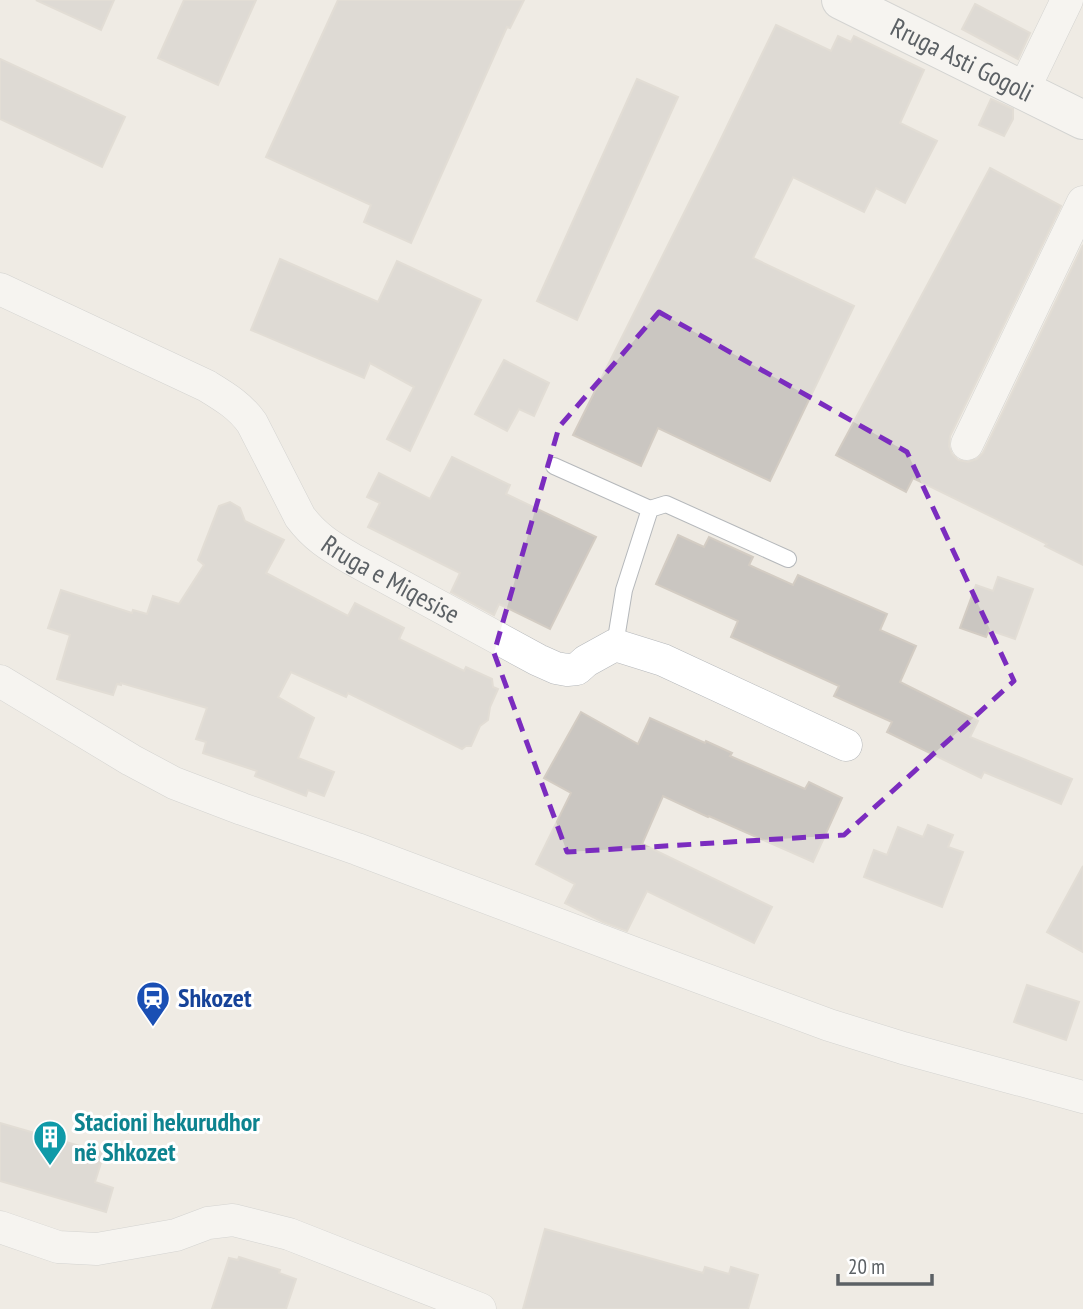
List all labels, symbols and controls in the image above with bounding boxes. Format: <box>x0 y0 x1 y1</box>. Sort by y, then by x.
street label: Rruga Asti Gogoli <box>885 10 1039 109</box>
street label: Rruga e Miqesise <box>315 528 466 630</box>
station icon: Shkozet <box>134 979 172 1028</box>
place label: Shkozet <box>178 981 252 1014</box>
place label: Stacioni hekurudhor në Shkozet <box>74 1105 260 1168</box>
building icon: Stacioni hekurudhor në Shkozet <box>31 1118 69 1167</box>
scale bar <box>838 1242 932 1286</box>
text: 20 m <box>848 1253 885 1280</box>

